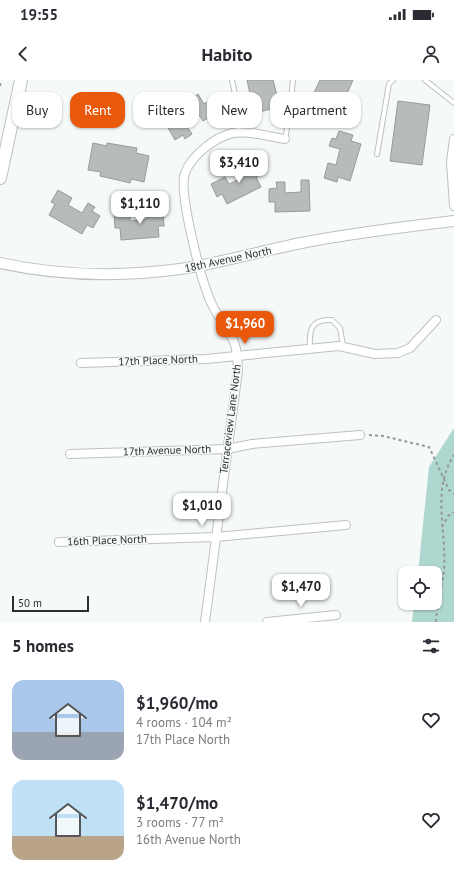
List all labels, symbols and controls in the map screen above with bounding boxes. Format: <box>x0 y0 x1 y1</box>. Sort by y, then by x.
text: 19:55 <box>20 5 58 24</box>
icon: back <box>12 43 34 65</box>
text: Habito <box>202 43 253 66</box>
icon: person <box>420 43 442 65</box>
chip: Buy <box>12 92 62 128</box>
chip: Rent <box>70 92 125 128</box>
chip: Filters <box>133 92 199 128</box>
chip: New <box>207 92 262 128</box>
chip: Apartment <box>270 92 361 128</box>
pin: $3,410 <box>206 150 272 184</box>
text: $3,410 <box>219 154 259 171</box>
pin: $1,110 <box>107 191 173 225</box>
text: $1,110 <box>120 195 160 212</box>
street label: 18th Avenue North <box>183 243 273 275</box>
pin: $1,960 <box>212 311 278 345</box>
text: $1,960 <box>225 315 265 332</box>
street label: 17th Place North <box>118 352 198 368</box>
street label: Terraceview Lane North <box>216 363 244 475</box>
street label: 17th Avenue North <box>123 441 211 459</box>
pin: $1,010 <box>169 493 235 527</box>
text: $1,010 <box>182 497 222 514</box>
street label: 16th Place North <box>67 532 147 548</box>
map controls <box>398 566 442 610</box>
button: locate <box>398 566 442 610</box>
pin: $1,470 <box>268 574 334 608</box>
text: $1,470 <box>281 578 321 595</box>
scale bar <box>12 594 89 613</box>
text: 50 m <box>18 596 42 610</box>
text: 5 homes <box>12 635 74 657</box>
icon: filters <box>420 635 442 657</box>
text: $1,960/mo <box>136 692 218 714</box>
icon: home <box>44 696 92 744</box>
icon: heart <box>420 709 442 731</box>
text: 4 rooms · 104 m² <box>136 714 232 731</box>
text: 17th Place North <box>136 731 230 748</box>
text: $1,470/mo <box>136 792 218 814</box>
icon: home <box>44 796 92 844</box>
icon: heart <box>420 809 442 831</box>
text: 3 rooms · 77 m² <box>136 814 224 831</box>
text: 16th Avenue North <box>136 831 241 848</box>

